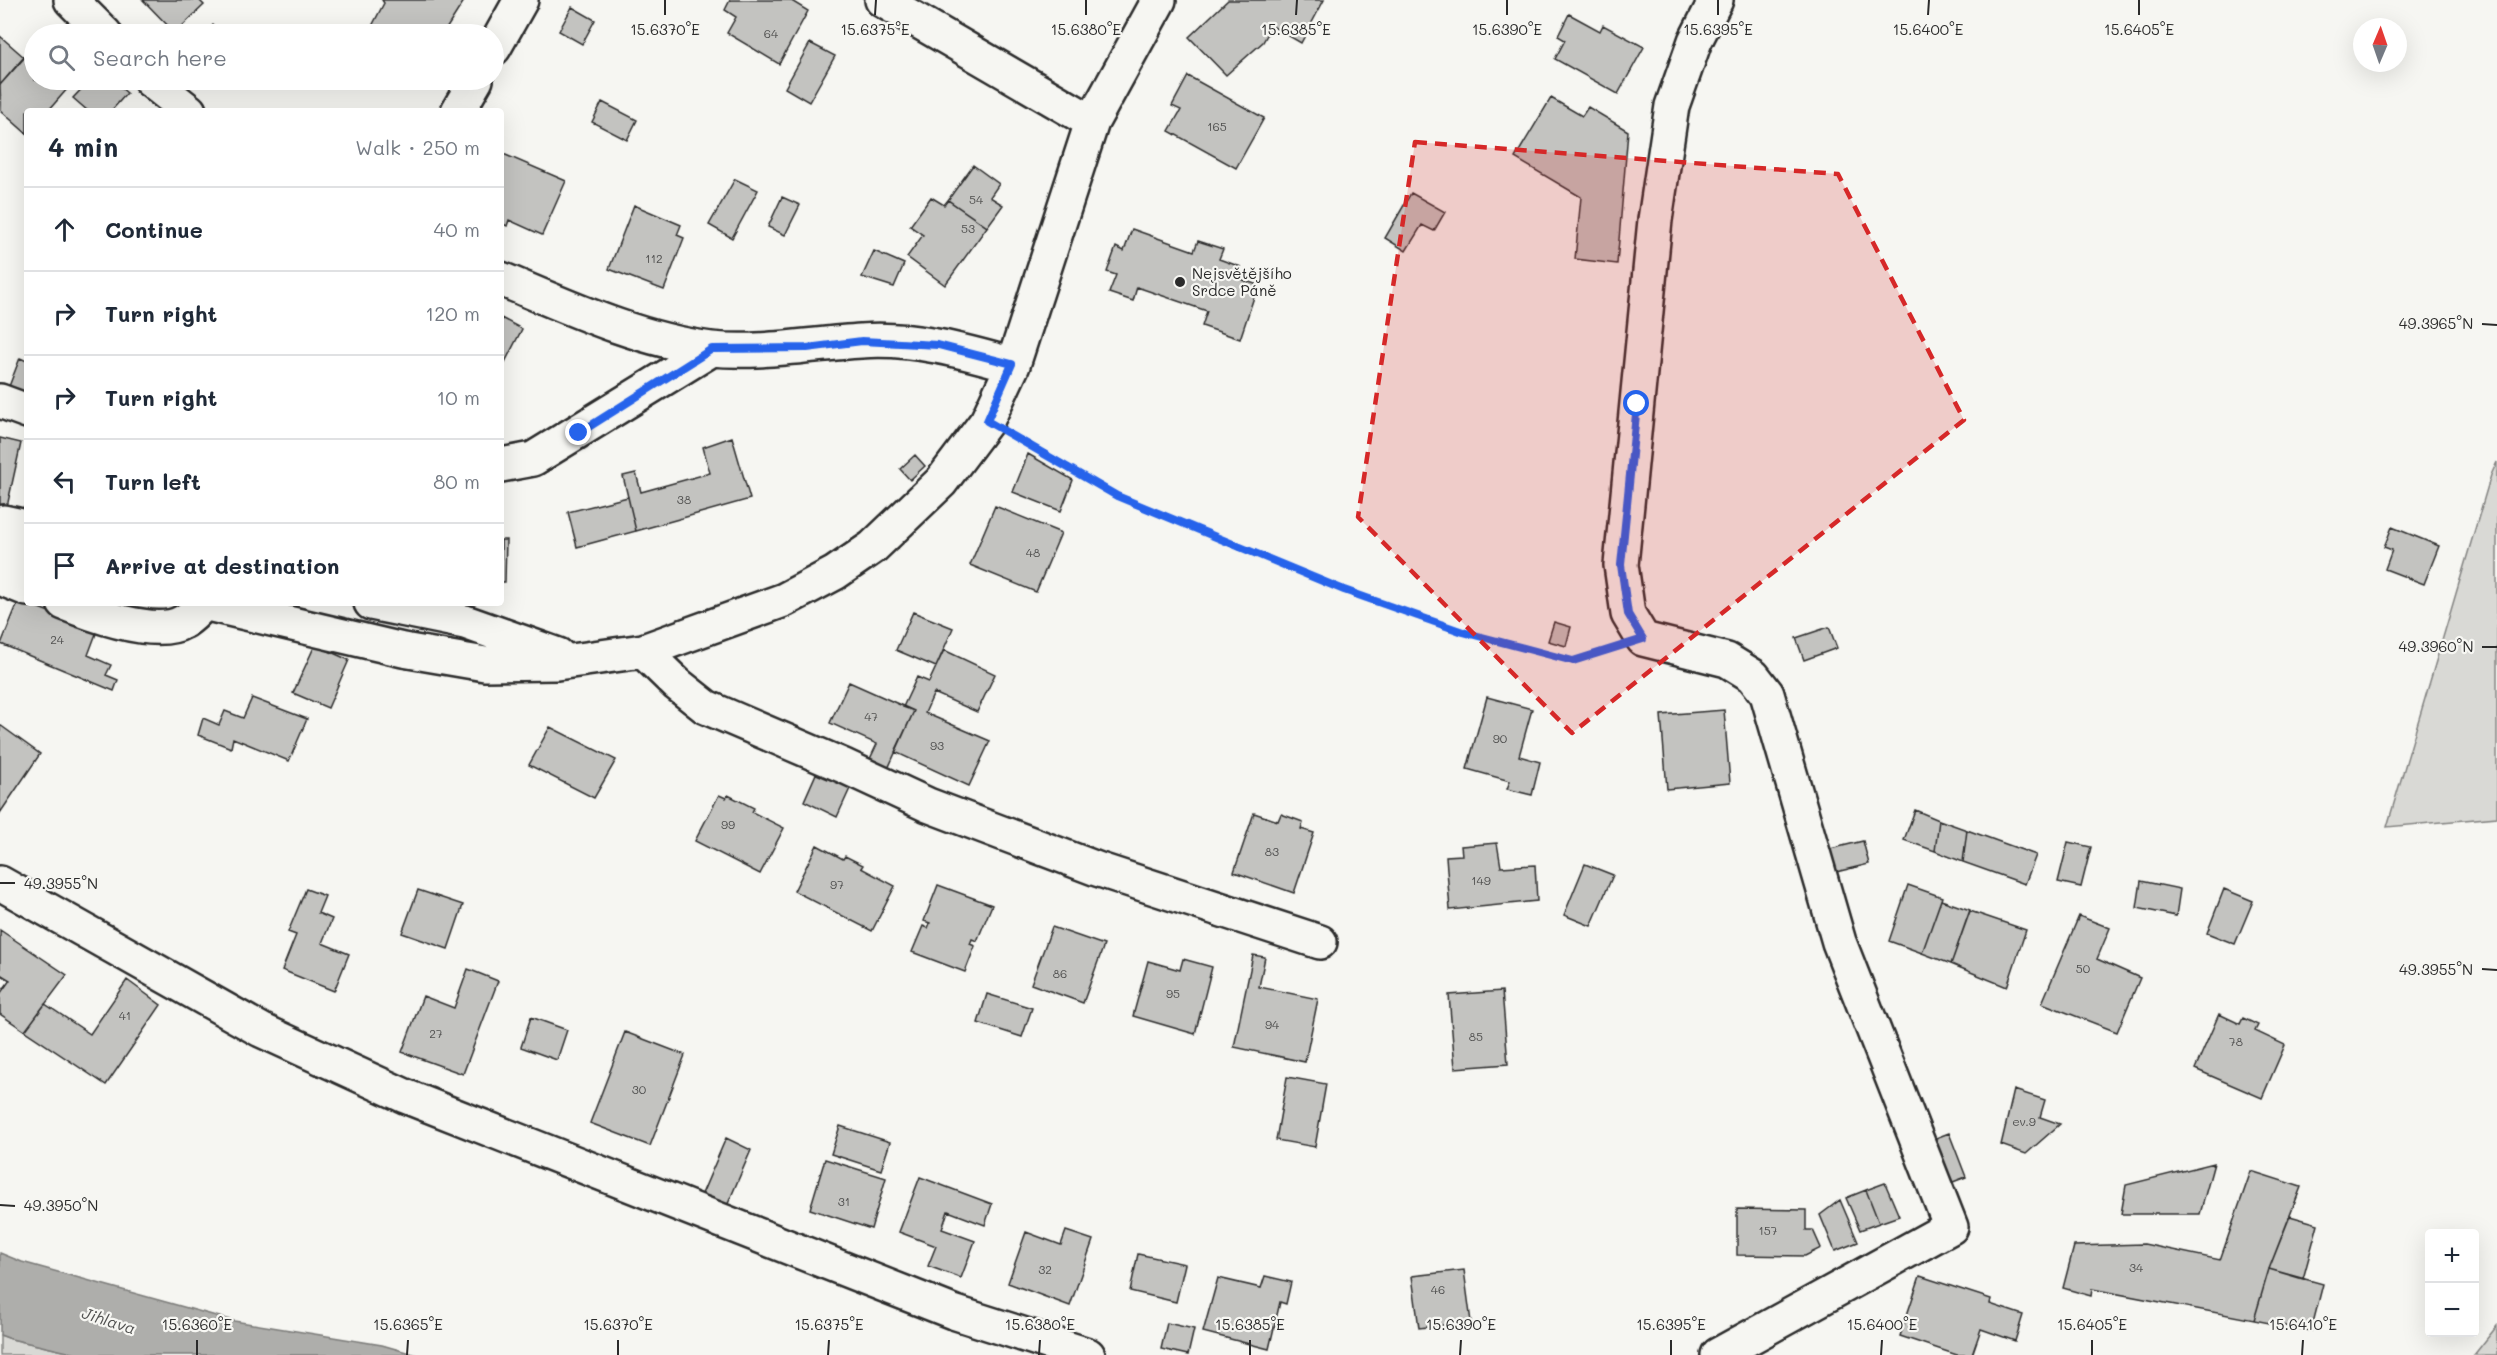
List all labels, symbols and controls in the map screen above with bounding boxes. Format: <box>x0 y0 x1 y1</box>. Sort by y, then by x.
north arrow <box>2353 18 2407 72</box>
text: 15.6370°E <box>630 19 700 39</box>
text: 15.6375°E <box>840 19 910 39</box>
text: 15.6380°E <box>1051 19 1122 39</box>
text: 15.6385°E <box>1261 19 1331 39</box>
text: 15.6390°E <box>1472 19 1543 39</box>
text: 15.6395°E <box>1683 19 1753 39</box>
text: 15.6400°E <box>1893 19 1964 39</box>
text: 15.6405°E <box>2104 19 2174 39</box>
search box <box>24 24 504 90</box>
house number: 64 <box>764 25 778 41</box>
icon: search <box>45 41 78 74</box>
text: Search here <box>93 43 227 72</box>
house number: 165 <box>1207 118 1227 134</box>
text: 4 min <box>48 130 118 164</box>
text: Walk · 250 m <box>355 134 480 160</box>
house number: 54 <box>969 191 983 207</box>
icon: ahead <box>48 213 81 246</box>
text: Continue <box>105 215 203 244</box>
text: 40 m <box>434 216 480 242</box>
house number: 53 <box>961 220 975 236</box>
house number: 112 <box>645 250 663 266</box>
place label: Nejsvětějšího Srdce Páně <box>1192 263 1292 300</box>
marker: Nejsvětějšího Srdce Páně <box>1173 275 1187 289</box>
icon: right <box>48 297 81 330</box>
text: Turn right <box>105 299 217 328</box>
text: 120 m <box>425 300 480 326</box>
text: 49.3965°N <box>2399 313 2473 333</box>
icon: right <box>48 381 81 414</box>
text: Turn right <box>105 383 217 412</box>
text: 10 m <box>436 384 480 410</box>
route start <box>1623 390 1649 416</box>
route end <box>565 419 591 445</box>
icon: left <box>48 465 81 498</box>
text: Turn left <box>105 467 201 496</box>
text: 80 m <box>433 468 480 494</box>
house number: 38 <box>677 491 691 507</box>
house number: 48 <box>1026 544 1040 560</box>
icon: arrive <box>48 549 81 582</box>
text: Arrive at destination <box>105 551 340 580</box>
house number: 24 <box>50 631 64 647</box>
text: 49.3960°N <box>2399 636 2473 656</box>
house number: 47 <box>864 708 878 724</box>
house number: 90 <box>1493 730 1508 746</box>
house number: 93 <box>930 737 944 753</box>
house number: 99 <box>721 816 735 832</box>
house number: 83 <box>1265 843 1279 859</box>
house number: 149 <box>1471 872 1491 888</box>
text: 49.3955°N <box>24 873 98 893</box>
house number: 97 <box>830 876 844 892</box>
text: 49.3955°N <box>2399 959 2473 979</box>
house number: 50 <box>2076 960 2091 976</box>
house number: 86 <box>1053 965 1067 981</box>
house number: 95 <box>1166 985 1180 1001</box>
house number: 41 <box>119 1007 131 1023</box>
house number: 94 <box>1265 1016 1279 1032</box>
house number: 27 <box>429 1025 443 1041</box>
house number: 85 <box>1469 1028 1483 1044</box>
house number: 78 <box>2229 1033 2243 1049</box>
house number: 30 <box>632 1081 647 1097</box>
house number: ev.9 <box>2012 1113 2036 1129</box>
house number: 31 <box>838 1193 850 1209</box>
text: 49.3950°N <box>24 1195 98 1215</box>
house number: 157 <box>1758 1222 1778 1238</box>
map controls <box>2425 1229 2479 1337</box>
button: + <box>2425 1229 2479 1283</box>
house number: 34 <box>2129 1259 2143 1275</box>
house number: 32 <box>1038 1261 1052 1277</box>
house number: 46 <box>1431 1281 1445 1297</box>
button: − <box>2425 1283 2479 1337</box>
water label: Jihlava <box>80 1301 138 1339</box>
text: 15.6360°E <box>162 1314 233 1334</box>
text: 15.6365°E <box>373 1314 443 1334</box>
text: 15.6370°E <box>583 1314 653 1334</box>
text: 15.6375°E <box>794 1314 864 1334</box>
text: 15.6380°E <box>1005 1314 1076 1334</box>
text: 15.6385°E <box>1215 1314 1285 1334</box>
text: 15.6390°E <box>1426 1314 1497 1334</box>
text: 15.6395°E <box>1636 1314 1706 1334</box>
text: 15.6400°E <box>1847 1314 1918 1334</box>
text: 15.6405°E <box>2057 1314 2127 1334</box>
text: 15.6410°E <box>2269 1314 2337 1334</box>

